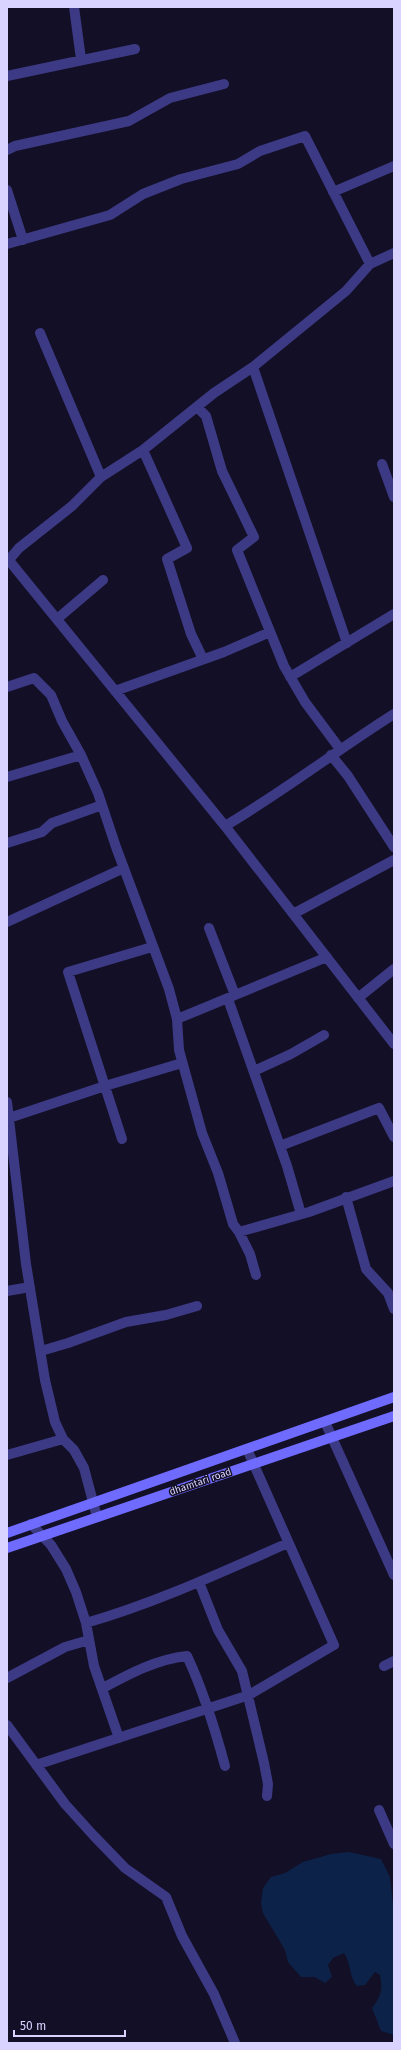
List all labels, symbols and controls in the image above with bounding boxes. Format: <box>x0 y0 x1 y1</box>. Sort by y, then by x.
street label: dhamtari road <box>168 1466 233 1498</box>
scale bar <box>14 2012 125 2038</box>
text: 50 m <box>20 2019 46 2033</box>

